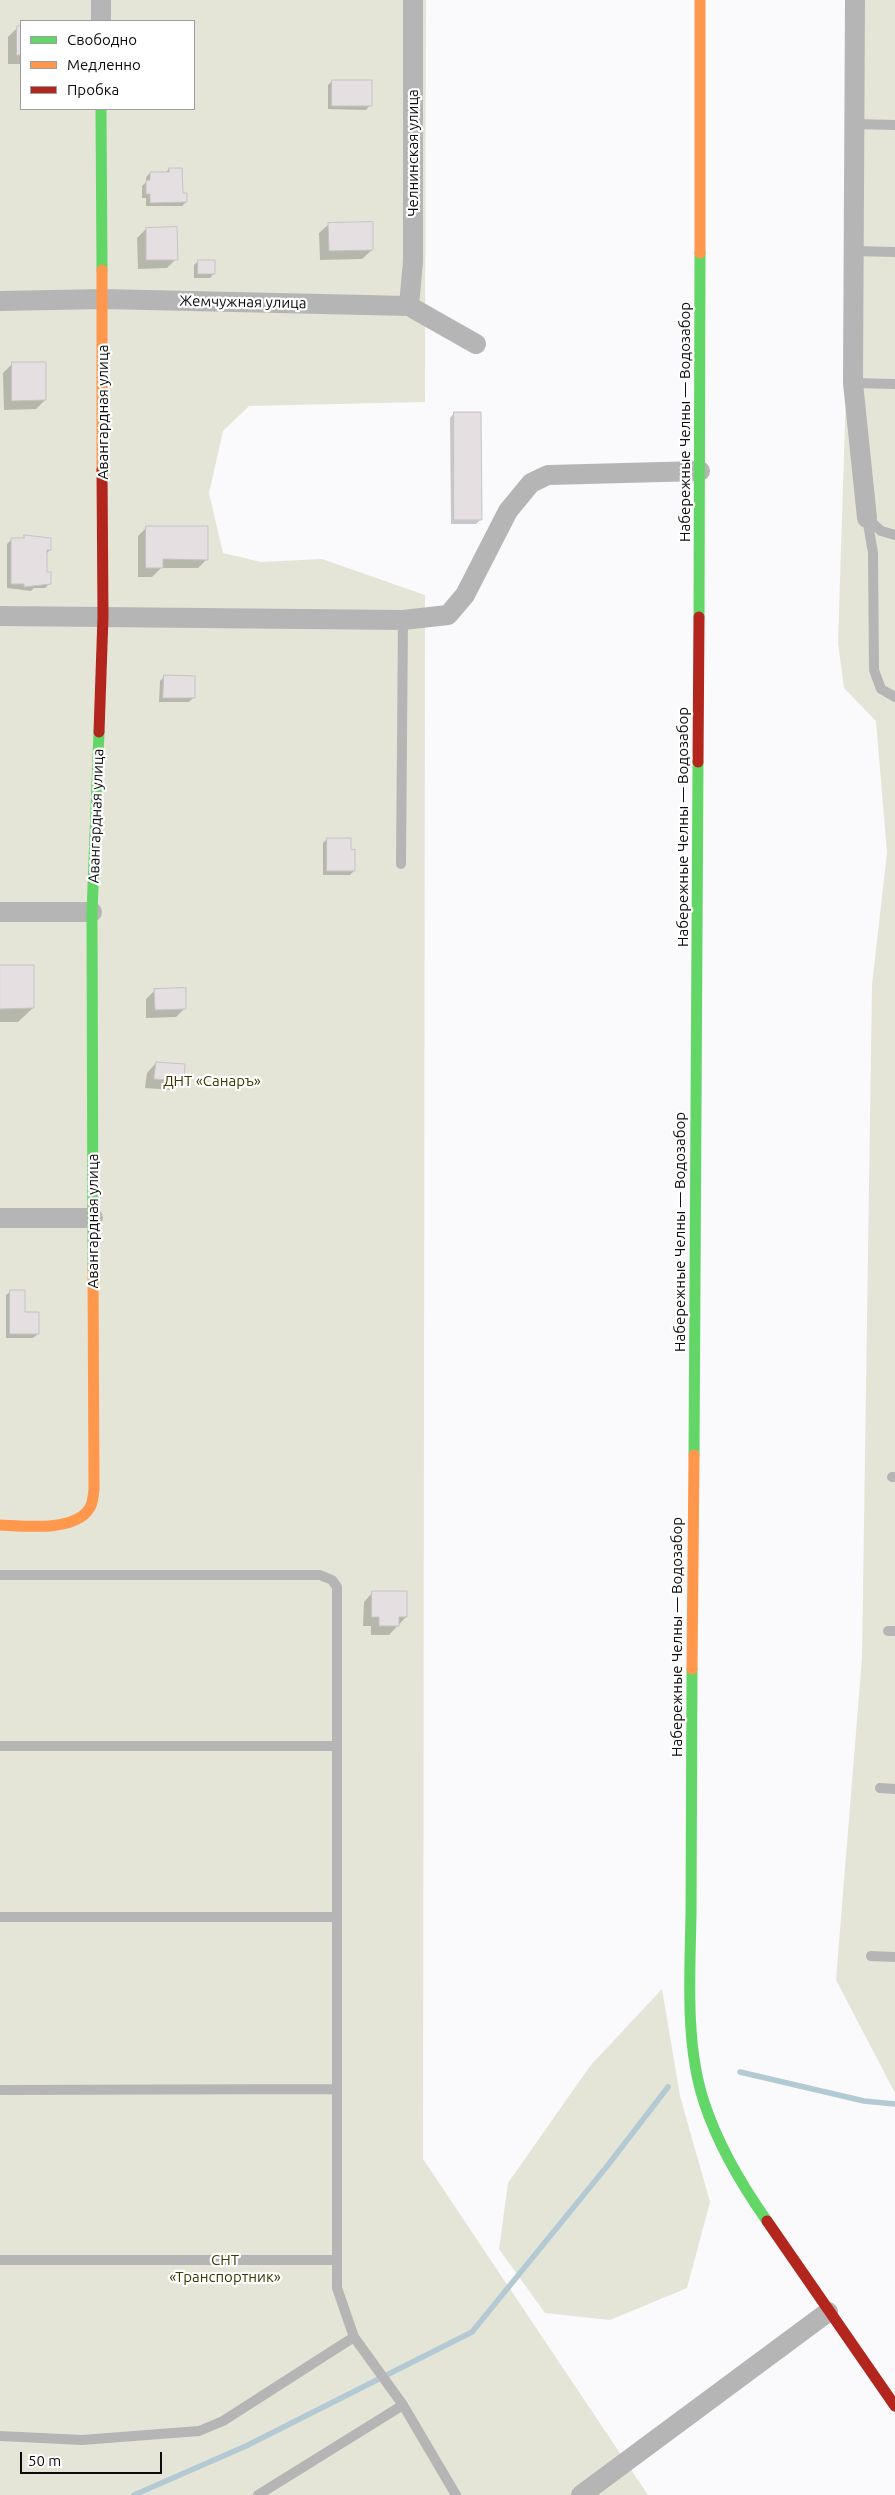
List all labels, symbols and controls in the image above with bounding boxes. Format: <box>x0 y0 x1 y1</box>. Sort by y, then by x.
legend <box>20 20 195 110</box>
text: Свободно <box>67 31 137 48</box>
text: Медленно <box>67 56 141 73</box>
text: Пробка <box>67 81 119 98</box>
street label: Челнинская улица <box>404 89 422 217</box>
street label: Жемчужная улица <box>179 292 307 312</box>
street label: Набережные Челны — Водозабор <box>676 302 694 542</box>
street label: Авангардная улица <box>94 345 112 479</box>
street label: Набережные Челны — Водозабор <box>674 707 692 947</box>
street label: Авангардная улица <box>85 748 107 884</box>
park label: ДНТ «Санаръ» <box>163 1072 261 1090</box>
street label: Набережные Челны — Водозабор <box>671 1112 689 1352</box>
street label: Авангардная улица <box>84 1154 102 1288</box>
street label: Набережные Челны — Водозабор <box>668 1517 686 1757</box>
park label: СНТ «Транспортник» <box>169 2251 281 2286</box>
scale bar <box>22 2442 165 2474</box>
text: 50 m <box>28 2452 61 2469</box>

